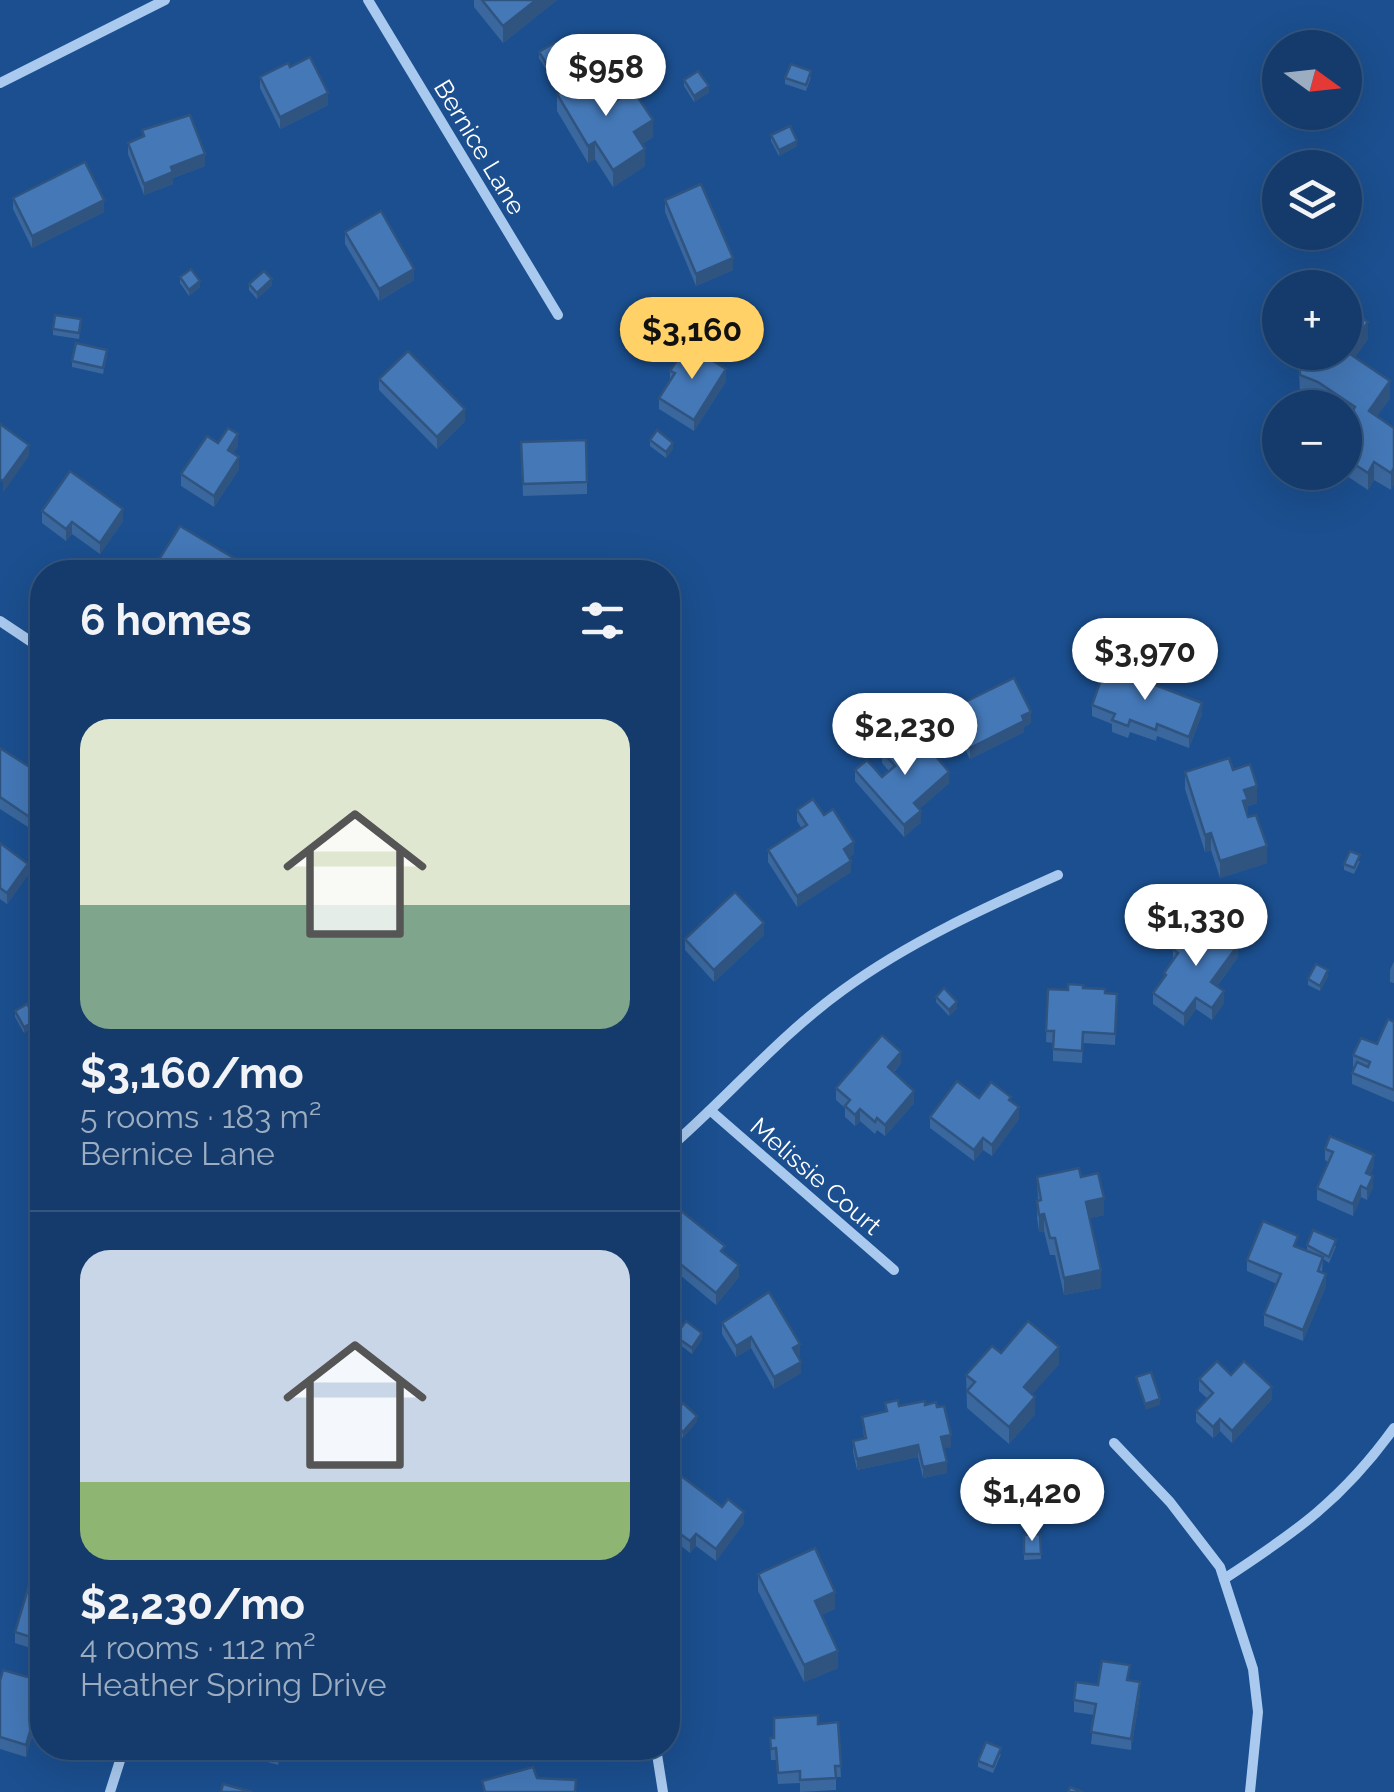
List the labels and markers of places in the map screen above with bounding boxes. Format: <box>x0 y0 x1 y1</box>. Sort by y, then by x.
pin: $958 <box>547 34 665 119</box>
pin: $3,160 <box>611 297 773 382</box>
pin: $3,970 <box>1064 618 1226 703</box>
pin: $2,230 <box>824 693 986 778</box>
pin: $1,330 <box>1115 884 1277 969</box>
pin: $1,420 <box>951 1459 1113 1544</box>

